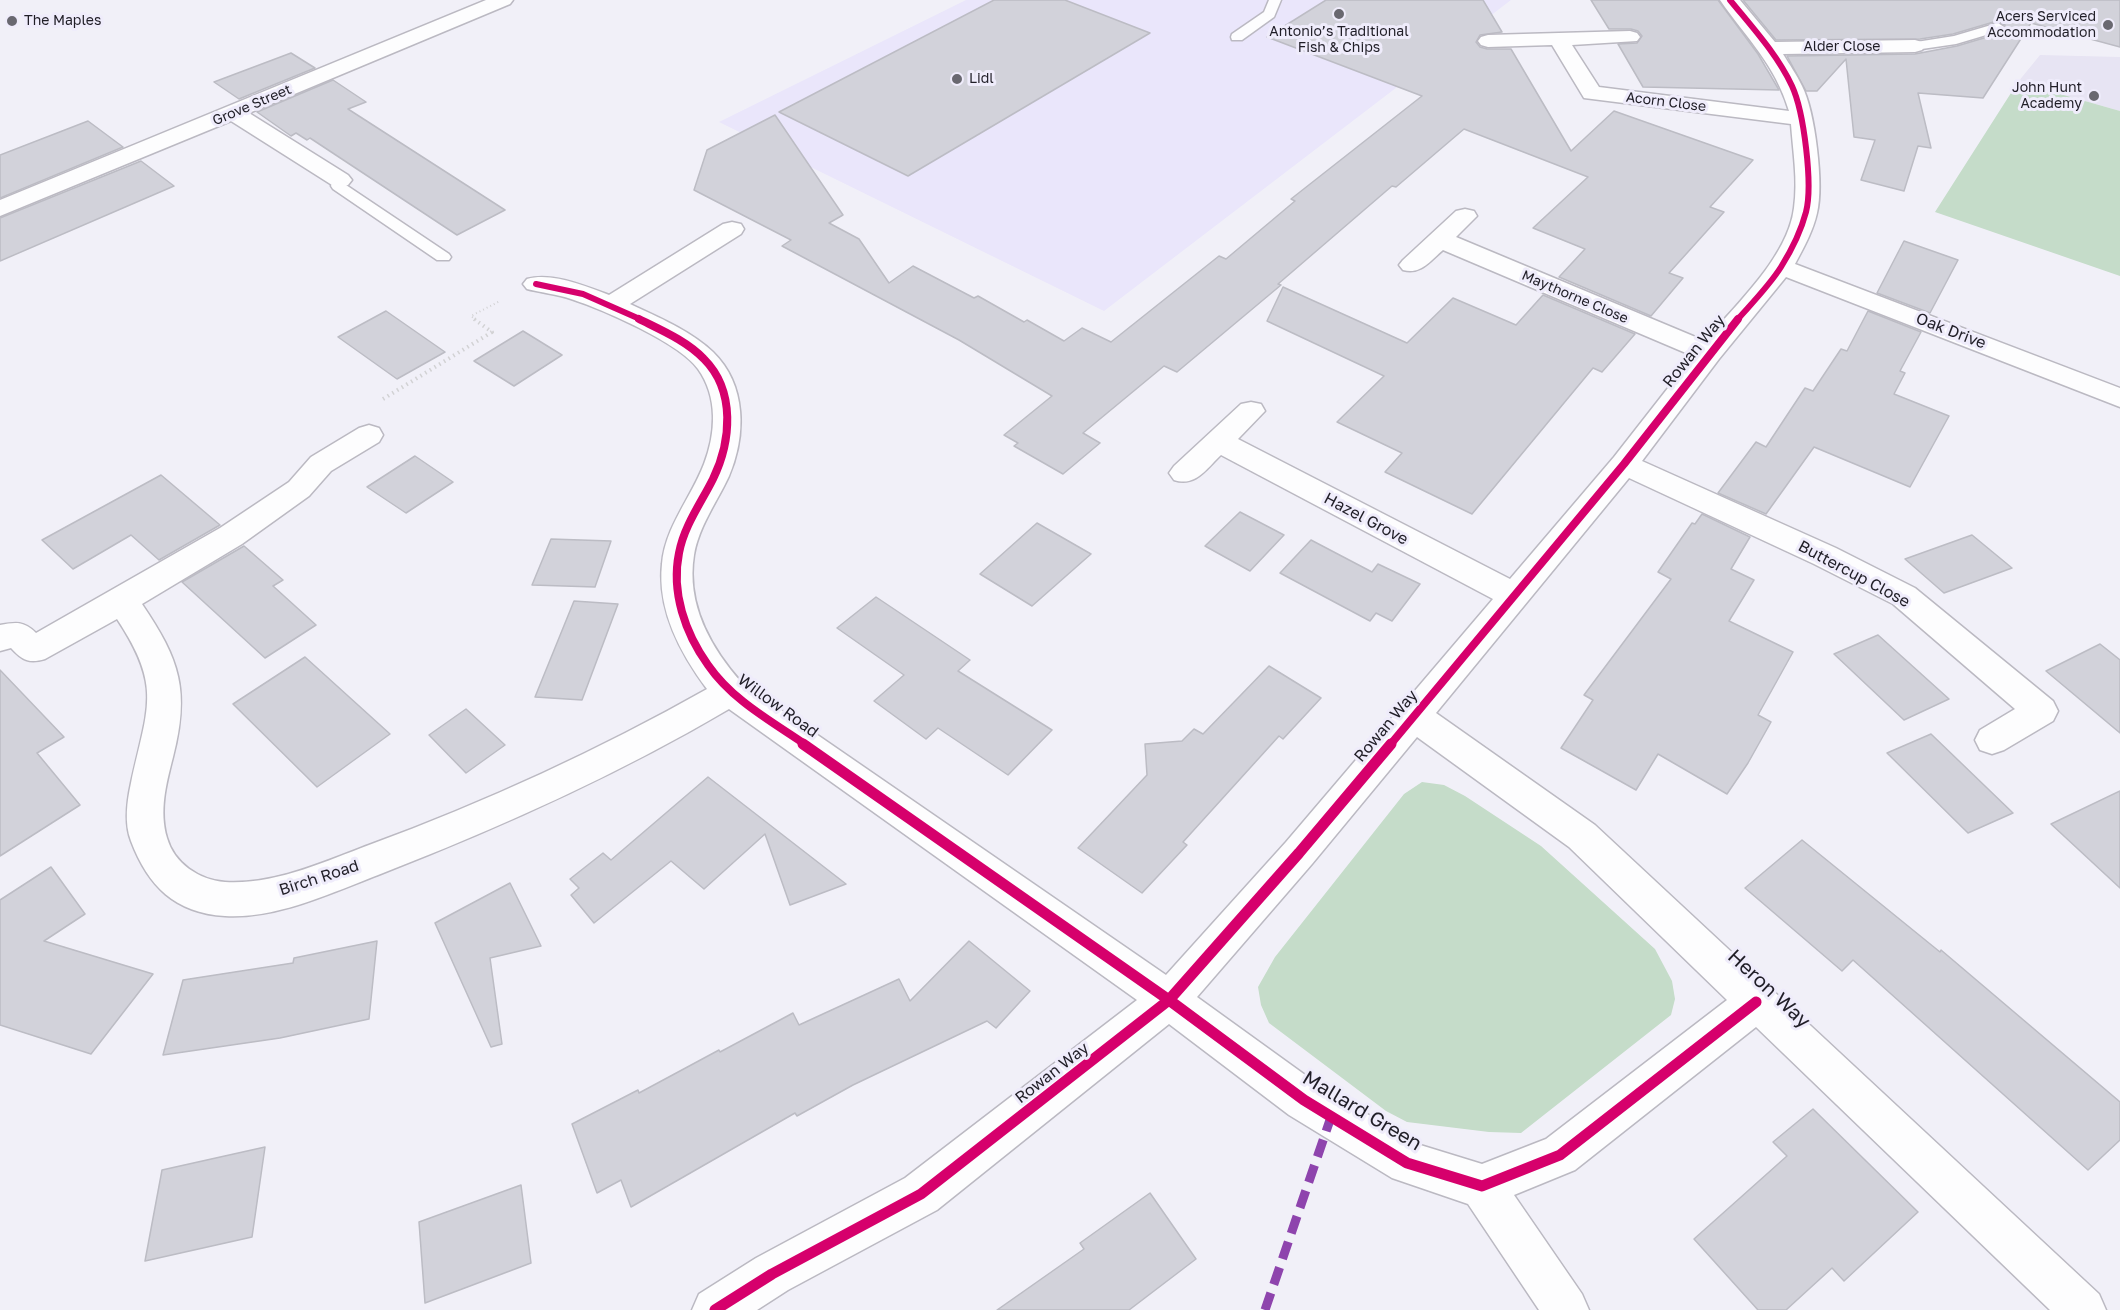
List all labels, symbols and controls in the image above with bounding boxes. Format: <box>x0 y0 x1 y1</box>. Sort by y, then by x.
marker: Antonio’s Traditional Fish & Chips <box>1332 7 1346 21</box>
place label: Acers Serviced Accommodation <box>1987 9 2096 42</box>
place label: The Maples <box>24 13 101 29</box>
marker: The Maples <box>5 14 19 28</box>
marker: Acers Serviced Accommodation <box>2101 18 2115 32</box>
place label: Antonio’s Traditional Fish & Chips <box>1269 24 1409 56</box>
street label: Alder Close <box>1804 39 1880 55</box>
place label: Lidl <box>969 71 994 87</box>
marker: Lidl <box>950 72 964 86</box>
place label: John Hunt Academy <box>2012 80 2082 112</box>
street label: Grove Street <box>210 81 294 129</box>
street label: Acorn Close <box>1625 89 1707 115</box>
marker: John Hunt Academy <box>2087 89 2101 103</box>
street label: Maythorne Close <box>1519 267 1631 327</box>
street label: Oak Drive <box>1913 309 1989 353</box>
street label: Rowan Way <box>1659 311 1729 391</box>
street label: Hazel Grove <box>1321 489 1411 549</box>
street label: Buttercup Close <box>1795 536 1913 612</box>
street label: Willow Road <box>734 670 822 742</box>
street label: Rowan Way <box>1350 686 1422 766</box>
street label: Birch Road <box>277 856 361 900</box>
street label: Heron Way <box>1723 945 1815 1033</box>
street label: Rowan Way <box>1011 1038 1093 1108</box>
street label: Mallard Green <box>1298 1066 1426 1156</box>

